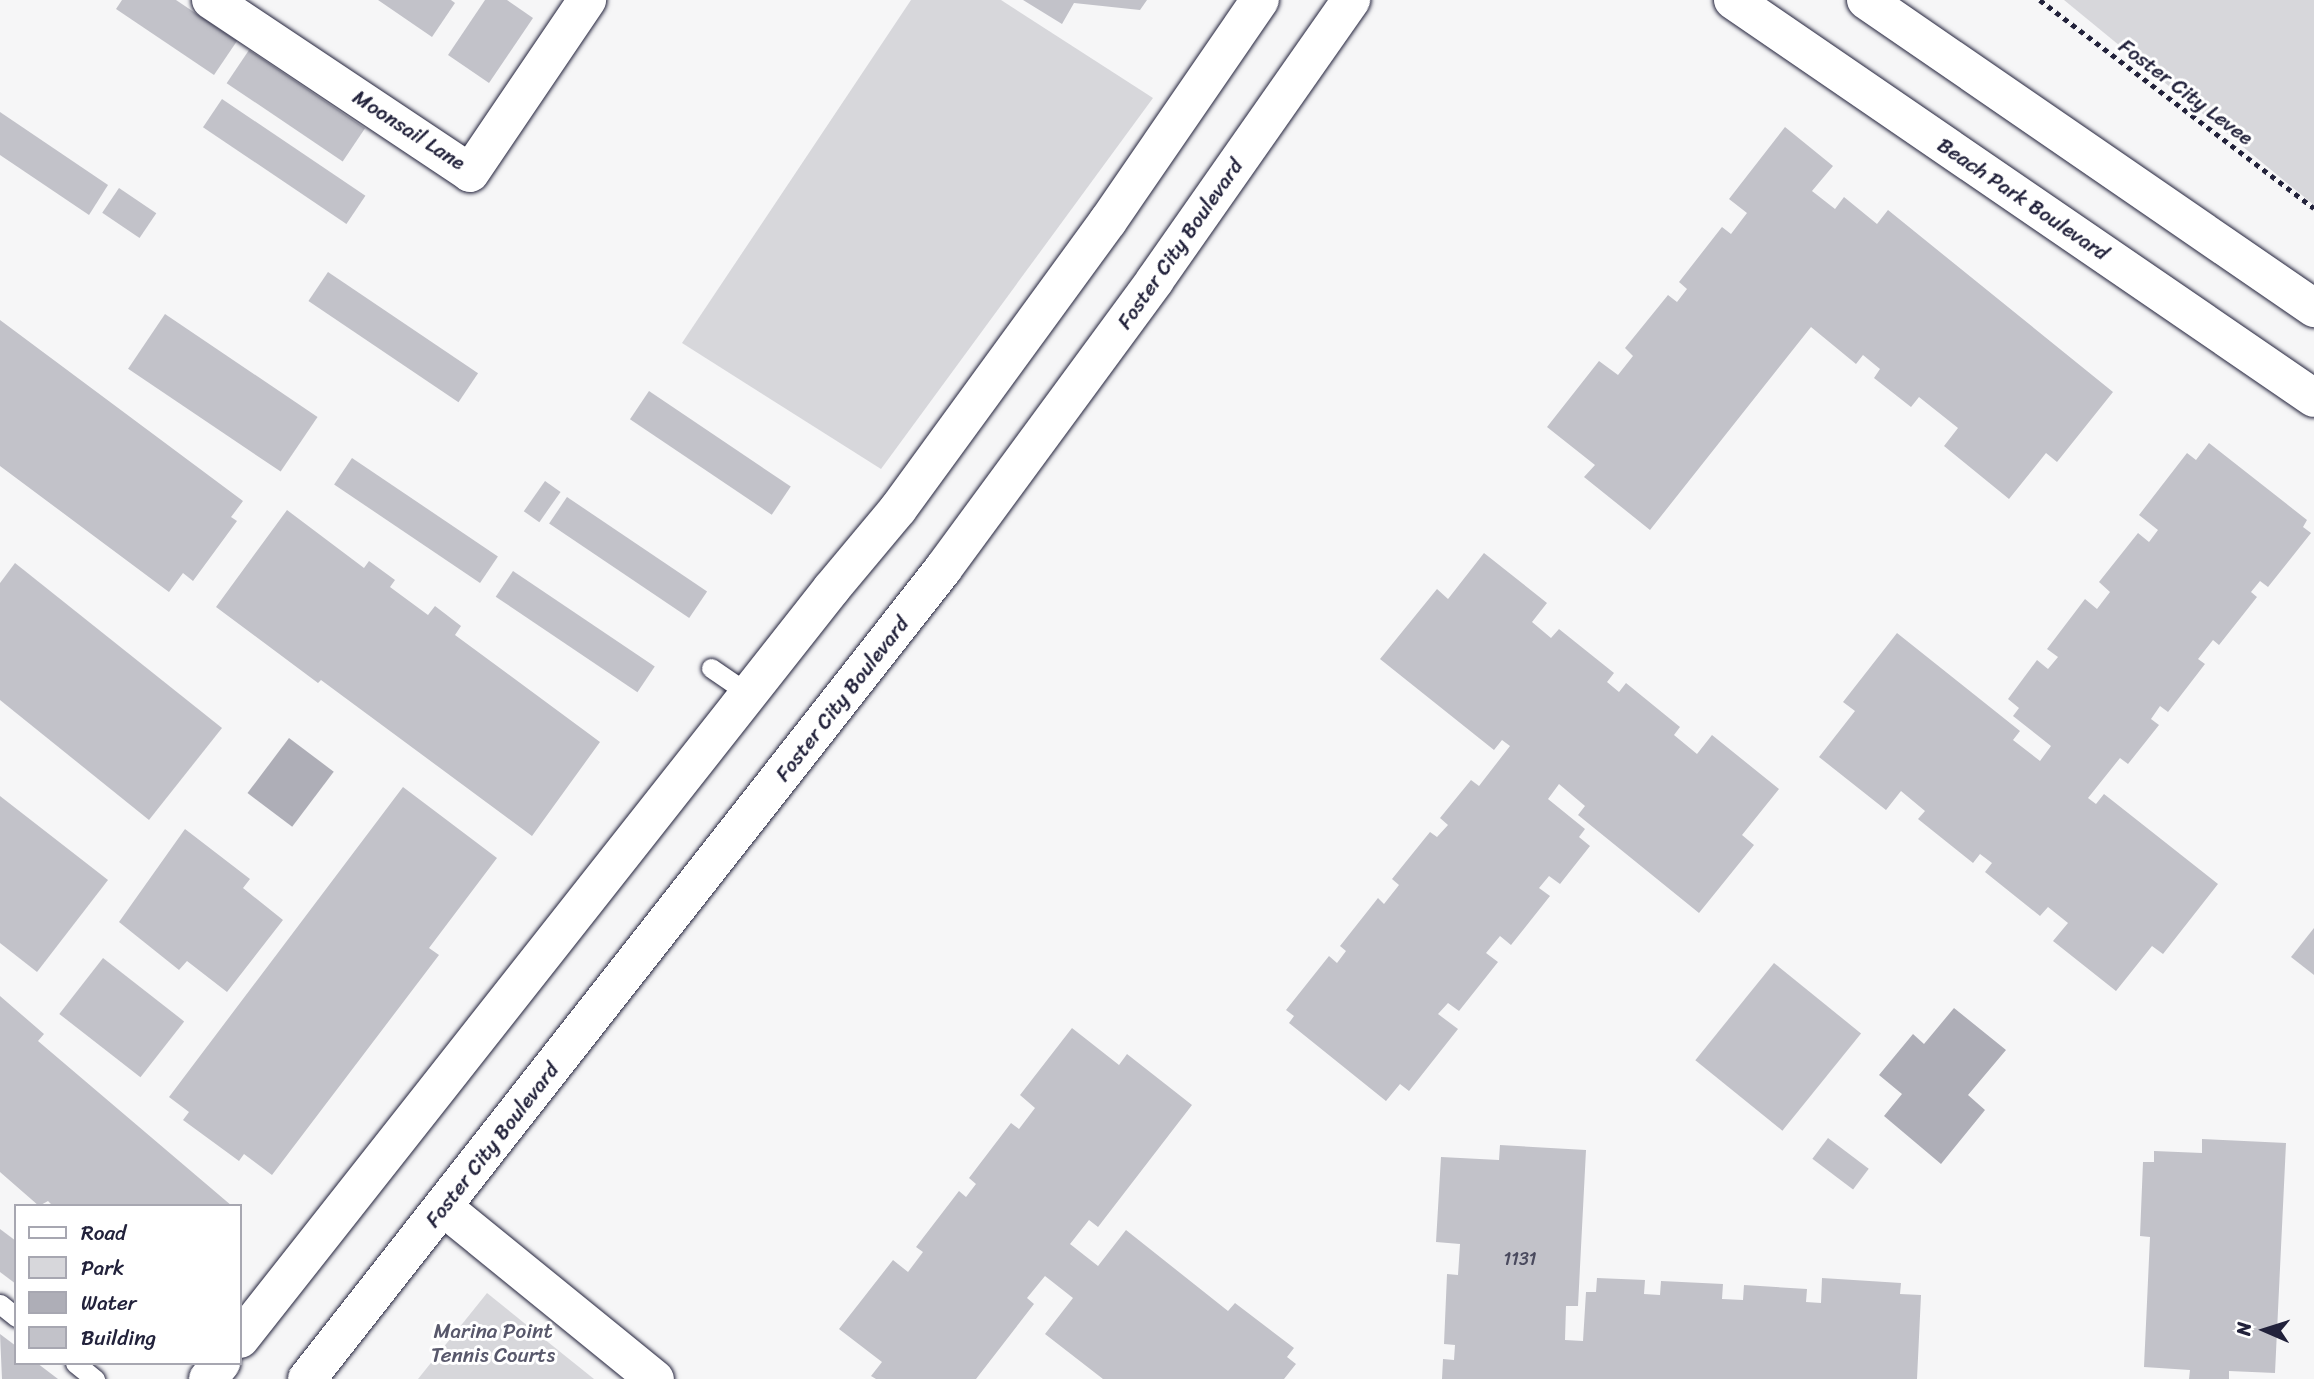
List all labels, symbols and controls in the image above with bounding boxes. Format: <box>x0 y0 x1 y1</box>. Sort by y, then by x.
street label: Foster City Levee <box>2114 33 2258 151</box>
street label: Moonsail Lane <box>348 84 470 176</box>
street label: Beach Park Boulevard <box>1933 132 2113 266</box>
street label: Foster City Boulevard <box>1112 154 1248 334</box>
street label: Foster City Boulevard <box>770 612 914 786</box>
street label: Foster City Boulevard <box>420 1058 564 1232</box>
legend <box>14 1204 242 1365</box>
text: Road <box>81 1214 126 1252</box>
house number: 1131 <box>1503 1248 1537 1270</box>
text: Park <box>81 1249 124 1287</box>
text: Water <box>81 1284 136 1322</box>
north arrow <box>2230 1295 2300 1365</box>
park label: Marina Point Tennis Courts <box>431 1318 555 1368</box>
text: Building <box>81 1319 156 1357</box>
text: N <box>2227 1321 2260 1336</box>

